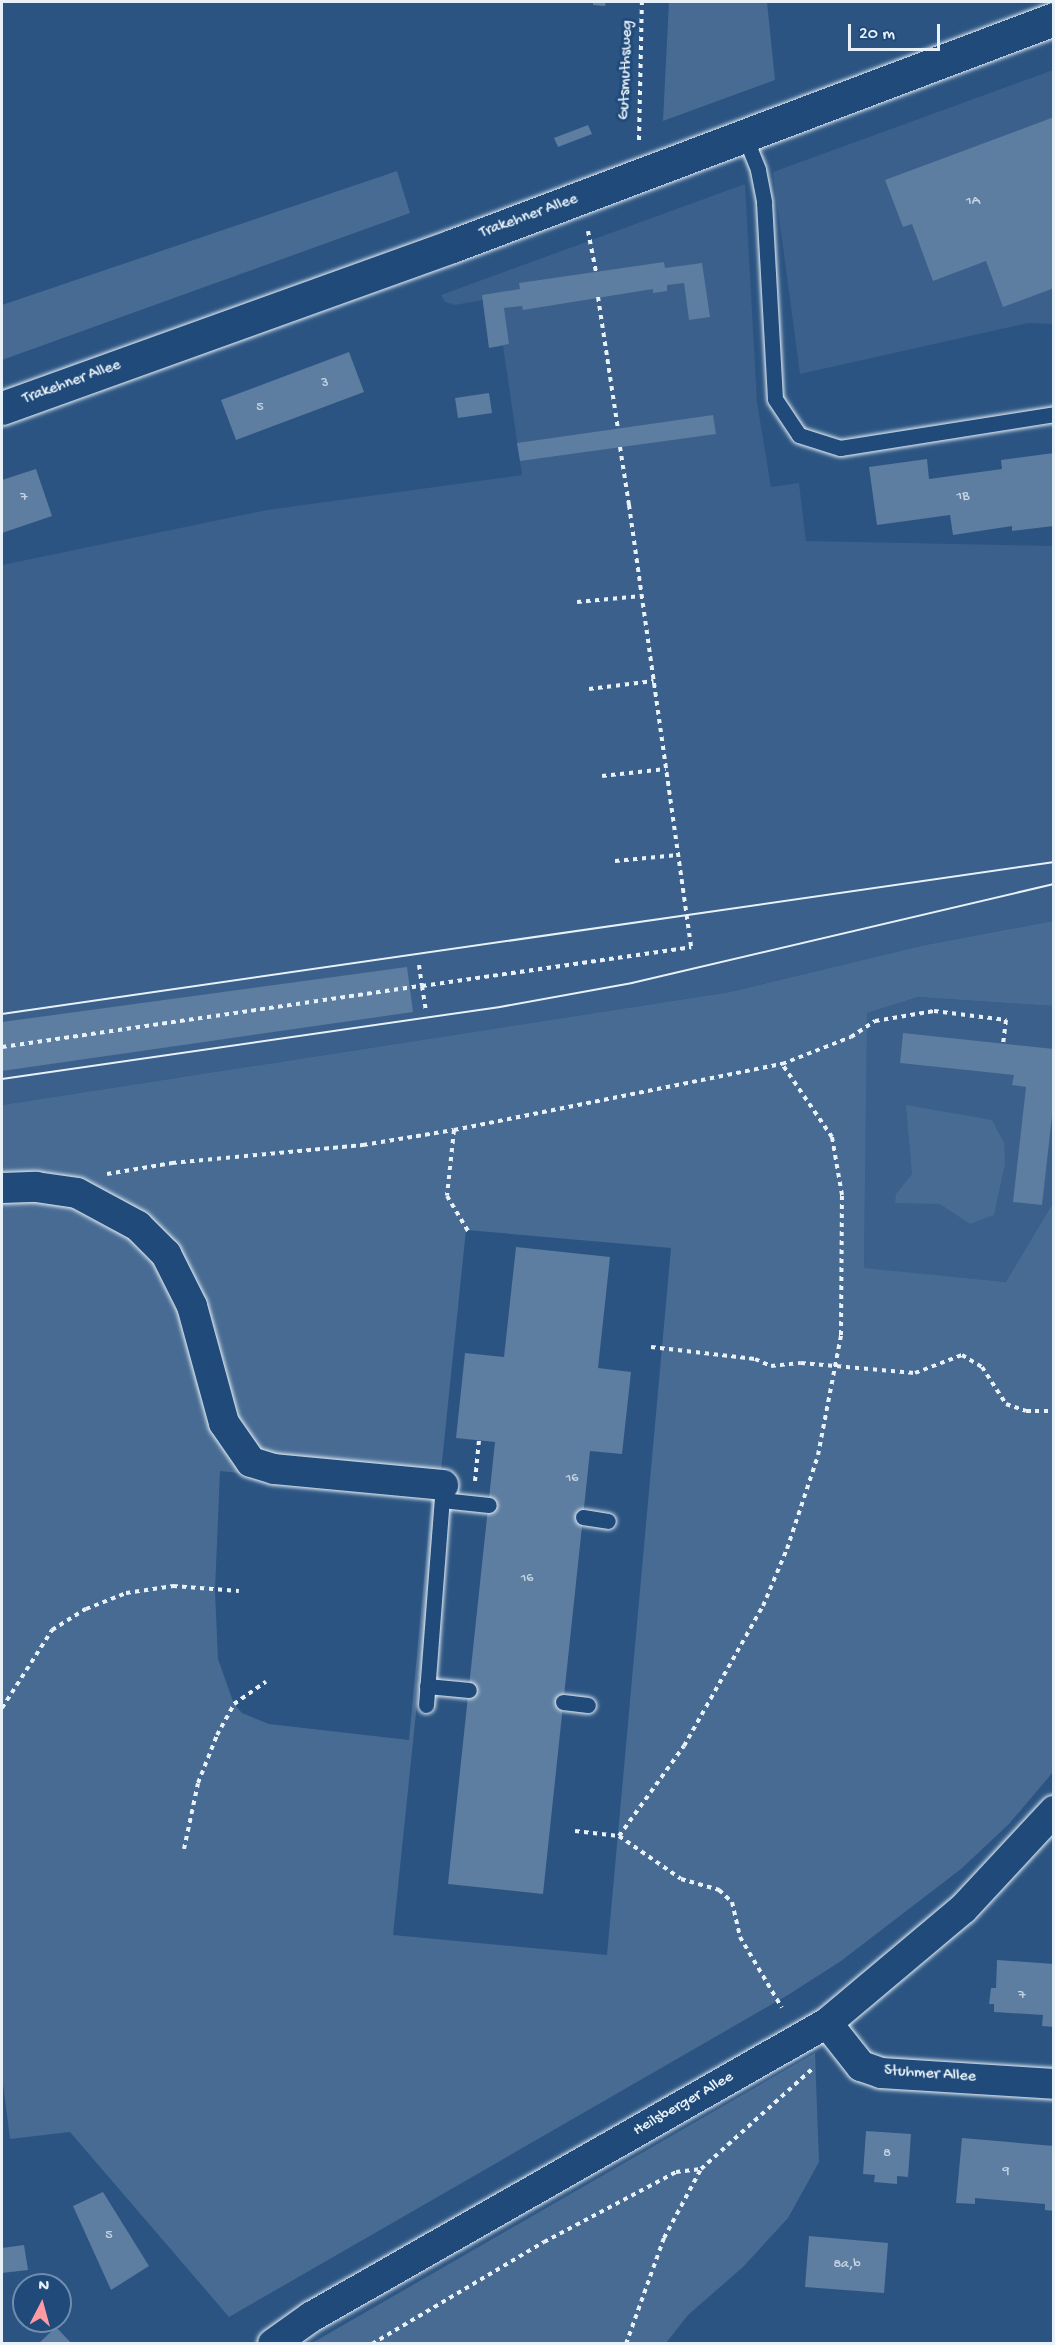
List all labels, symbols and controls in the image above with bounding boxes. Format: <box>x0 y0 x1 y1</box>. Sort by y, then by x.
scale bar <box>851 12 942 50</box>
street label: Gutsmuthsweg <box>616 20 638 120</box>
text: 20 m <box>859 24 895 45</box>
street label: Trakehner Allee <box>477 190 581 244</box>
house number: 1A <box>966 194 980 210</box>
street label: Trakehner Allee <box>20 356 124 410</box>
house number: 3 <box>321 376 329 392</box>
house number: 5 <box>256 400 264 416</box>
house number: 1B <box>957 489 969 505</box>
house number: 7 <box>20 490 28 506</box>
house number: 16 <box>566 1471 578 1487</box>
house number: 16 <box>521 1571 533 1587</box>
house number: 7 <box>1018 1988 1026 2004</box>
street label: Stuhmer Allee <box>883 2062 977 2088</box>
street label: Heilsberger Allee <box>631 2069 737 2141</box>
house number: 8 <box>883 2146 891 2162</box>
house number: 9 <box>1002 2164 1010 2180</box>
house number: 5 <box>105 2228 113 2244</box>
house number: 8a,b <box>833 2257 861 2273</box>
north arrow <box>12 2273 72 2333</box>
text: N <box>38 2277 50 2297</box>

